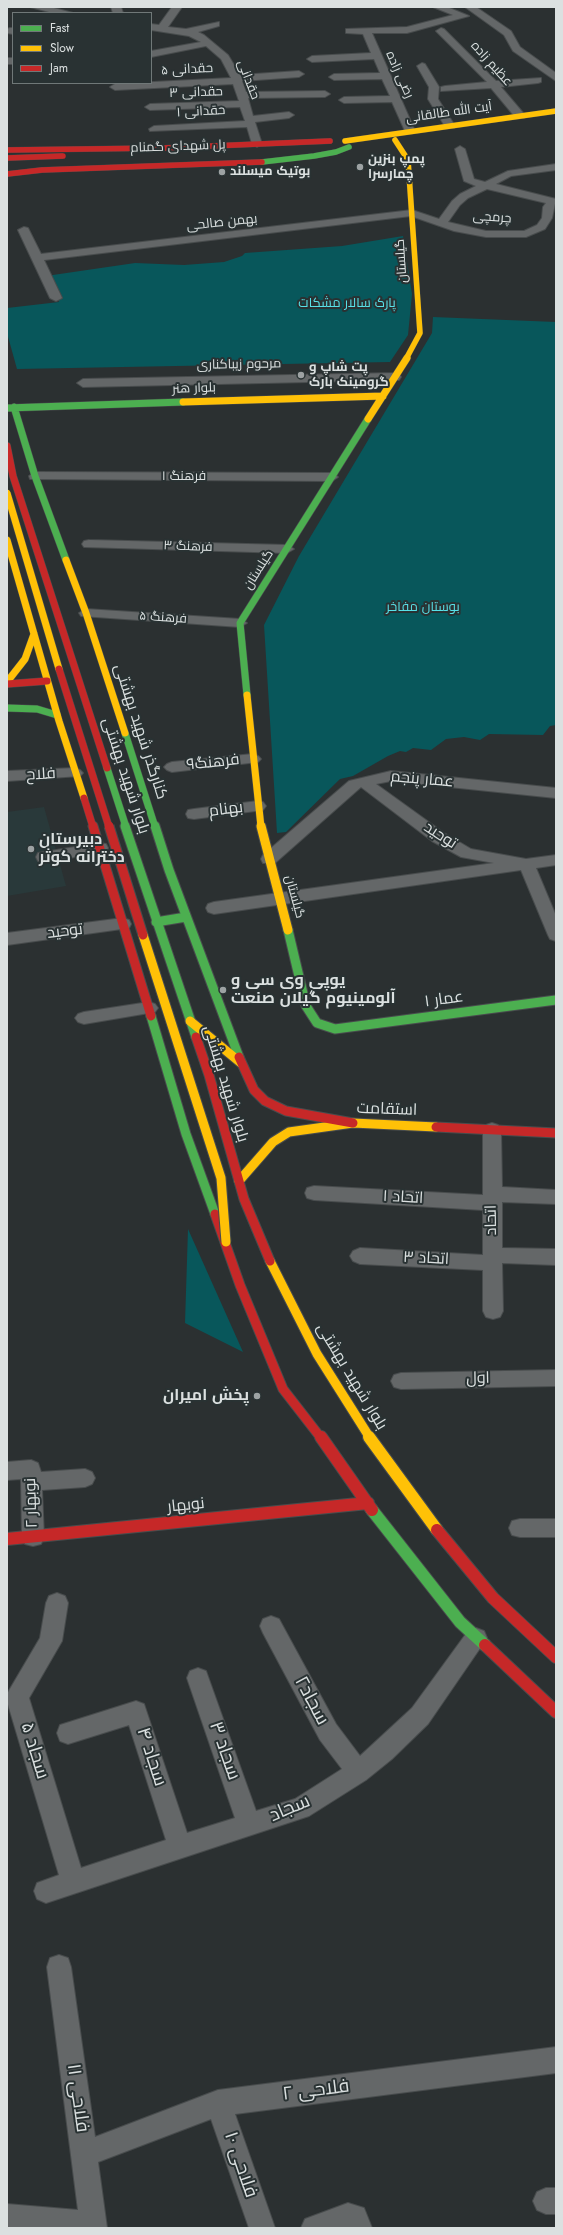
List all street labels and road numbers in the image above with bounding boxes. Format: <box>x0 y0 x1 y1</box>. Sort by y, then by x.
street label: عظیم زاده <box>467 39 515 89</box>
street label: رضی زاده <box>382 49 416 101</box>
street label: حقدانی <box>233 58 263 102</box>
street label: حقدانی ۵ <box>161 61 213 79</box>
street label: حقدانی ۳ <box>169 84 223 102</box>
street label: آیت الله طالقانی <box>405 99 493 127</box>
street label: حقدانی ۱ <box>176 103 226 121</box>
street label: پل شهدای گمنام <box>130 138 226 156</box>
street label: چرمچی <box>472 209 512 227</box>
street label: بهمن صالحی <box>186 212 258 234</box>
street label: گیلستان <box>393 238 411 284</box>
street label: مرحوم زیباکناری <box>197 356 281 374</box>
street label: بلوار هنر <box>172 380 216 398</box>
street label: فرهنگ ۱ <box>162 469 206 485</box>
street label: فرهنگ ۳ <box>163 538 213 556</box>
street label: گیلستان <box>241 547 277 593</box>
street label: فرهنگ ۵ <box>139 609 187 627</box>
street label: کنارگذر شهید بهشتی <box>109 662 171 802</box>
street label: بلوار شهید بهشتی <box>97 715 153 837</box>
street label: فرهنگ۹ <box>185 751 241 775</box>
street label: فلاح <box>26 765 56 785</box>
street label: عمار پنجم <box>390 768 454 792</box>
street label: بهنام <box>208 798 244 822</box>
street label: توحید <box>420 818 460 854</box>
street label: گیلستان <box>281 874 307 920</box>
street label: توحید <box>46 920 84 944</box>
street label: عمار ۱ <box>423 988 465 1012</box>
street label: بلوار شهید بهشتی <box>198 1023 252 1145</box>
street label: استقامت <box>356 1099 418 1121</box>
street label: اتحاد ۱ <box>382 1187 424 1209</box>
street label: اتحاد <box>482 1204 502 1236</box>
street label: اتحاد ۳ <box>402 1248 450 1270</box>
street label: بلوار شهید بهشتی <box>312 1320 390 1434</box>
street label: اول <box>466 1369 490 1389</box>
street label: نوبهار ۲ <box>22 1477 42 1529</box>
street label: نوبهار <box>166 1495 206 1517</box>
street label: سجاد۲ <box>289 1673 333 1729</box>
street label: سجاد ۳ <box>203 1719 245 1783</box>
street label: سجاد ۵ <box>15 1720 53 1782</box>
street label: سجاد ۴ <box>131 1725 171 1789</box>
street label: سجاد <box>266 1790 314 1828</box>
street label: فلاحی ۱۱ <box>61 2062 93 2134</box>
street label: فلاحی ۲ <box>281 2076 351 2106</box>
street label: فلاحی ۱۰ <box>218 2129 262 2201</box>

